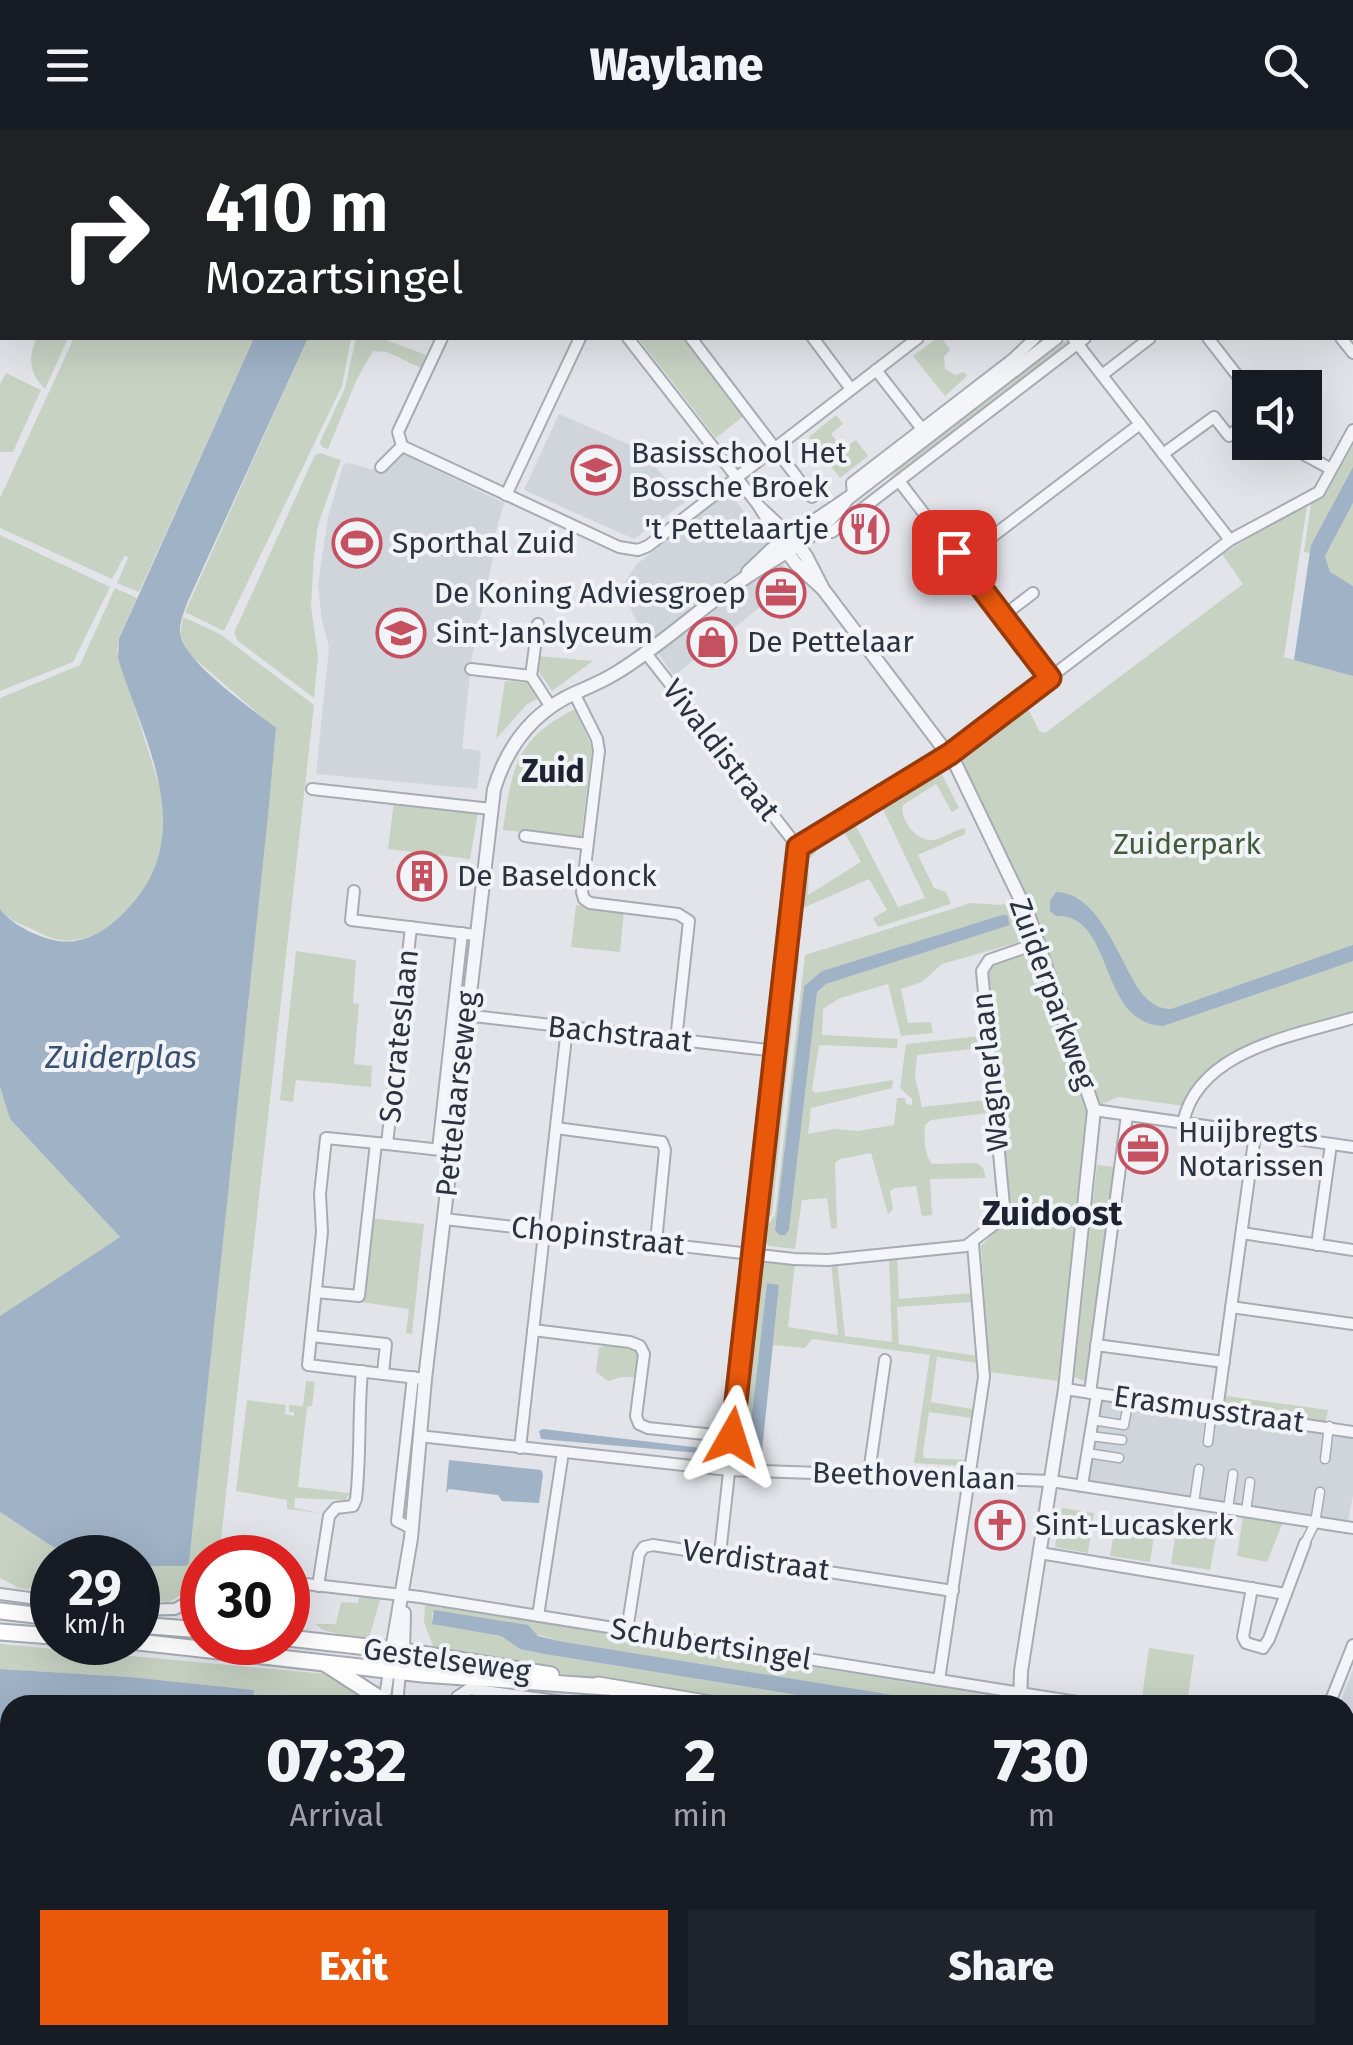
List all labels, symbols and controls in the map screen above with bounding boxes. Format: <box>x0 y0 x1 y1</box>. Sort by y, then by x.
icon: menu <box>40 38 95 93</box>
text: Waylane <box>590 38 763 92</box>
icon: search <box>1258 38 1313 93</box>
text: 410 m <box>205 166 389 250</box>
icon: right <box>40 170 170 300</box>
text: Mozartsingel <box>205 251 464 305</box>
map controls <box>1232 370 1322 460</box>
button: sound <box>1232 370 1322 460</box>
place label: Basisschool Het Bossche Broek <box>631 435 847 505</box>
school or university icon: Basisschool Het Bossche Broek <box>570 444 622 496</box>
restaurant icon: 't Pettelaartje <box>838 503 890 555</box>
pin <box>912 510 997 595</box>
place label: 't Pettelaartje <box>645 511 829 547</box>
sports icon: Sporthal Zuid <box>331 517 383 569</box>
place label: Sporthal Zuid <box>392 525 575 561</box>
icon: arrive <box>927 525 982 580</box>
office icon: De Koning Adviesgroep <box>755 567 807 619</box>
place label: De Koning Adviesgroep <box>434 575 746 611</box>
school or university icon: Sint-Janslyceum <box>375 607 427 659</box>
place label: Sint-Janslyceum <box>436 615 653 651</box>
shop icon: De Pettelaar <box>686 616 738 668</box>
place label: De Pettelaar <box>747 624 914 660</box>
street label: Vivaldistraat <box>655 672 787 828</box>
district label: Zuid <box>521 752 585 790</box>
park label: Zuiderpark <box>1113 826 1261 862</box>
building icon: De Baseldonck <box>396 850 448 902</box>
place label: De Baseldonck <box>457 858 657 894</box>
street label: Zuiderparkweg <box>1002 893 1104 1095</box>
street label: Socrateslaan <box>372 947 426 1125</box>
street label: Pettelaarseweg <box>428 989 486 1199</box>
street label: Wagnerlaan <box>964 991 1016 1153</box>
street label: Bachstraat <box>546 1009 694 1060</box>
water label: Zuiderplas <box>44 1038 197 1076</box>
place label: Huijbregts Notarissen <box>1178 1114 1325 1184</box>
office icon: Huijbregts Notarissen <box>1117 1123 1169 1175</box>
district label: Zuidoost <box>982 1192 1123 1234</box>
street label: Chopinstraat <box>510 1209 687 1263</box>
street label: Erasmusstraat <box>1111 1378 1307 1440</box>
position arrow <box>680 1385 784 1489</box>
street label: Beethovenlaan <box>811 1454 1017 1498</box>
church icon: Sint-Lucaskerk <box>974 1499 1026 1551</box>
place label: Sint-Lucaskerk <box>1035 1507 1234 1543</box>
street label: Verdistraat <box>680 1532 832 1588</box>
speed limit sign: 30 <box>180 1535 310 1665</box>
text: 29 <box>68 1558 122 1618</box>
text: km/h <box>64 1610 126 1640</box>
street label: Schubertsingel <box>608 1610 814 1678</box>
street label: Gestelseweg <box>361 1630 533 1690</box>
text: 07:32 <box>266 1725 407 1797</box>
text: 2 <box>685 1725 716 1797</box>
text: 730 <box>994 1725 1089 1797</box>
text: Arrival <box>289 1796 383 1834</box>
text: min <box>673 1796 728 1834</box>
text: m <box>1028 1796 1055 1834</box>
button: Exit <box>40 1910 668 2025</box>
button: Share <box>688 1910 1315 2025</box>

